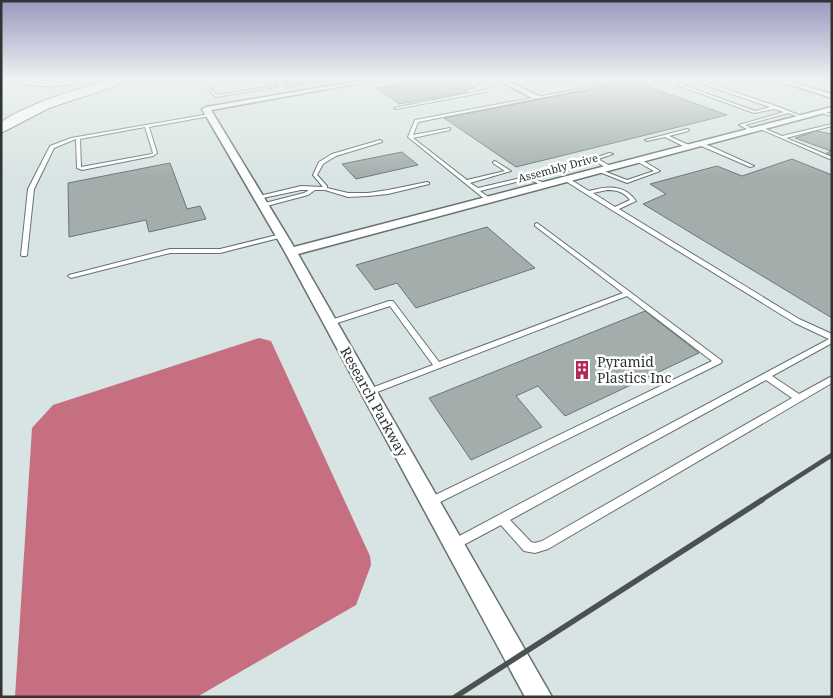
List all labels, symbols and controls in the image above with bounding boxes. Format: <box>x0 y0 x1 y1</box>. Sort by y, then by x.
street label: Assembly Drive <box>516 150 600 185</box>
street label: Research Parkway <box>336 343 413 460</box>
place label: Pyramid Plastics Inc <box>597 352 671 387</box>
building icon: Pyramid Plastics Inc <box>571 359 593 381</box>

